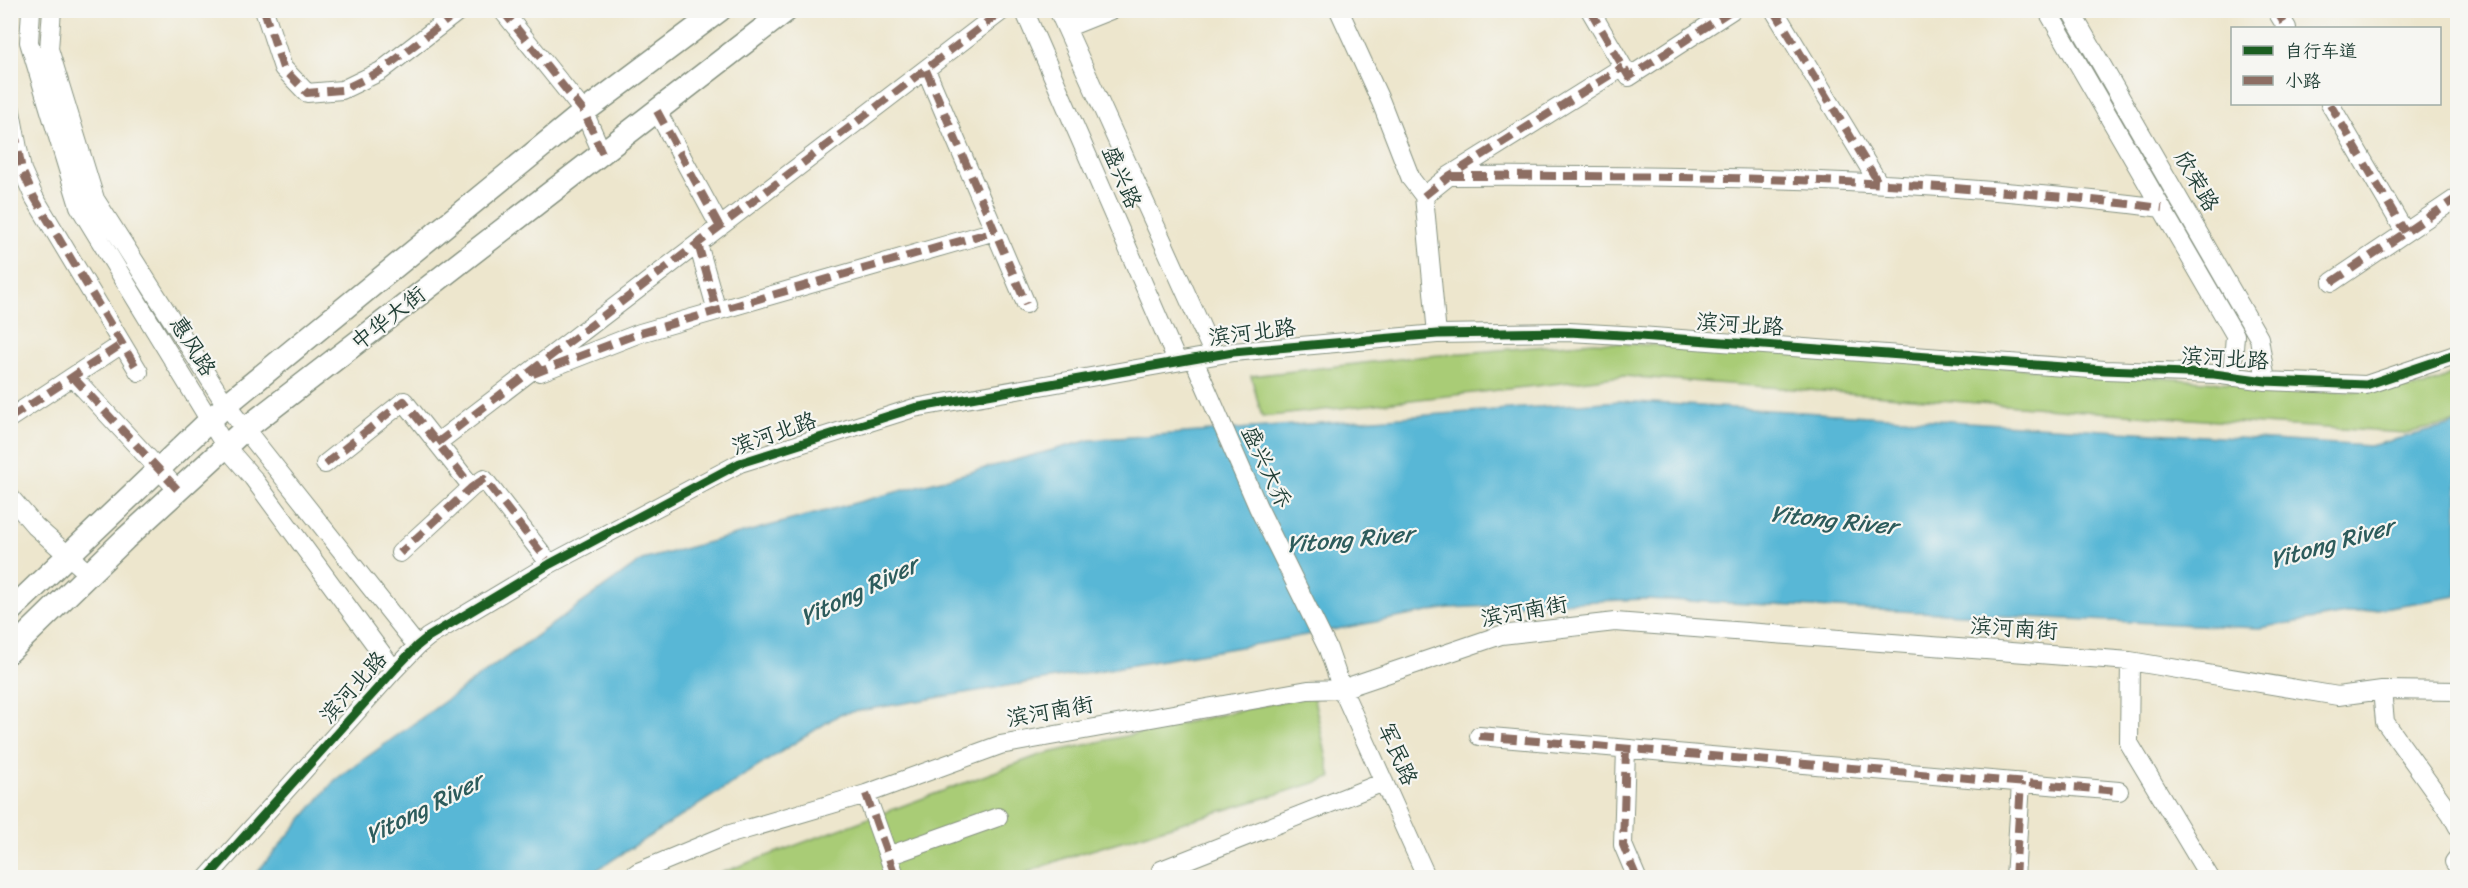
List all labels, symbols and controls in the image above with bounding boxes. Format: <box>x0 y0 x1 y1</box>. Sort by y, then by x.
legend <box>2231 27 2441 105</box>
text: 自行车道 <box>2285 35 2357 67</box>
text: 小路 <box>2285 65 2321 97</box>
street label: 盛兴路 <box>1091 139 1153 215</box>
street label: 欣荣路 <box>2164 143 2230 219</box>
street label: 中华大街 <box>341 276 435 360</box>
street label: 滨河北路 <box>1695 301 1785 347</box>
street label: 滨河北路 <box>1206 307 1298 357</box>
street label: 惠风路 <box>159 308 227 384</box>
street label: 滨河北路 <box>2180 335 2270 381</box>
street label: 滨河北路 <box>726 400 822 466</box>
street label: 盛兴大乔 <box>1231 419 1303 515</box>
water label: Yitong River <box>1769 492 1903 548</box>
water label: Yitong River <box>2265 504 2403 581</box>
water label: Yitong River <box>1285 512 1419 565</box>
water label: Yitong River <box>793 542 929 638</box>
street label: 滨河南街 <box>1477 584 1571 638</box>
street label: 滨河南街 <box>1969 605 2059 651</box>
street label: 滨河北路 <box>309 641 397 733</box>
street label: 滨河南街 <box>1003 684 1097 738</box>
street label: 军民路 <box>1367 716 1429 792</box>
water label: Yitong River <box>358 759 494 856</box>

